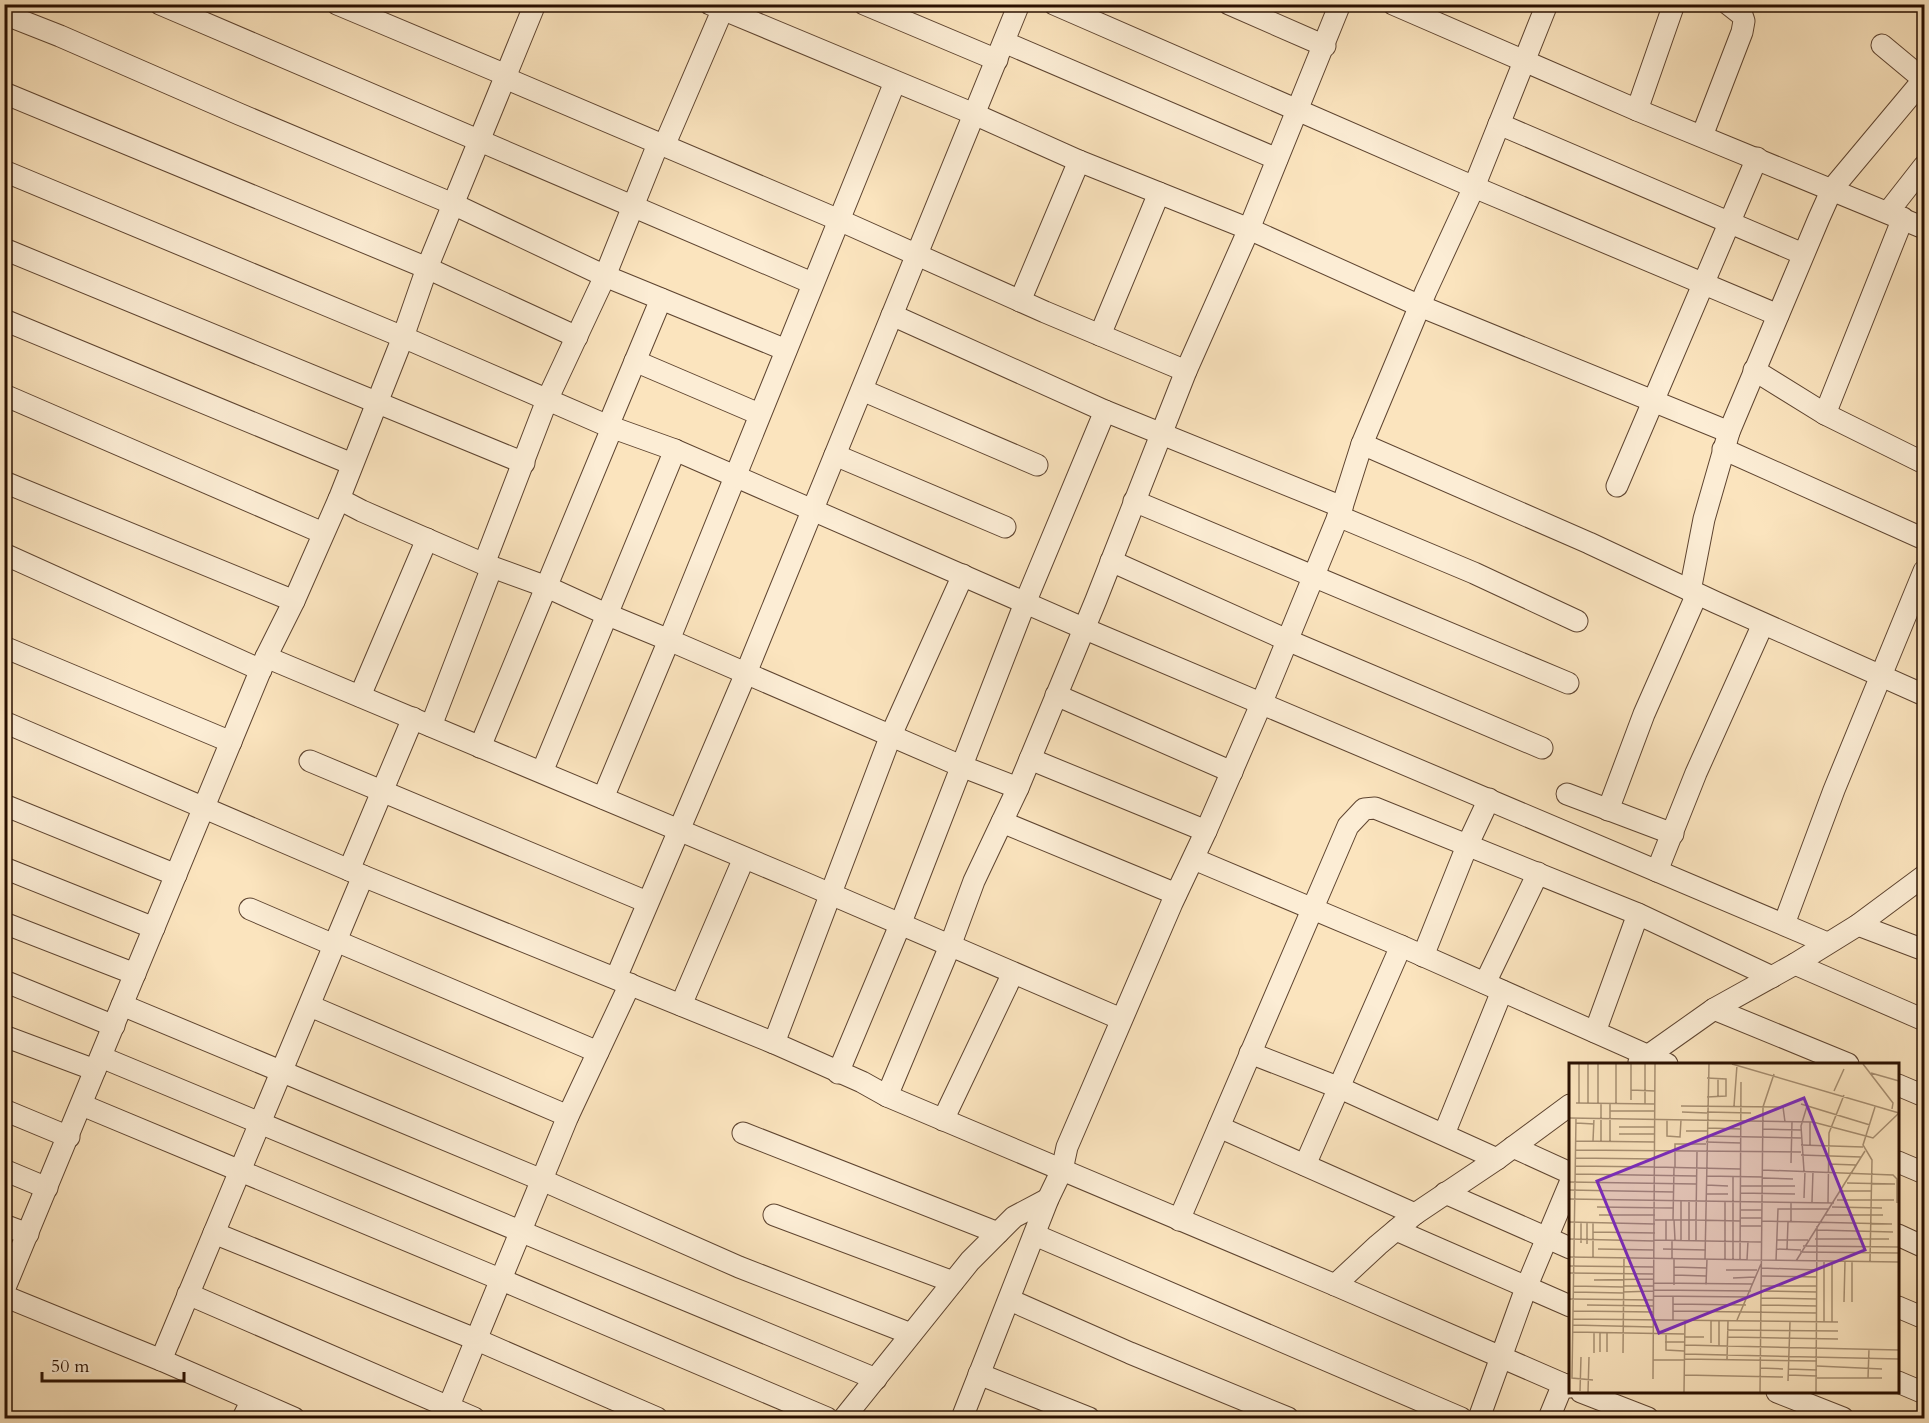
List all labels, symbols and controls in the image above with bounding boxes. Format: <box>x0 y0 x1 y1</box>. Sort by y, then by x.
inset map <box>1569 1063 1899 1393</box>
scale bar <box>42 1345 184 1383</box>
text: 50 m <box>51 1354 90 1379</box>

